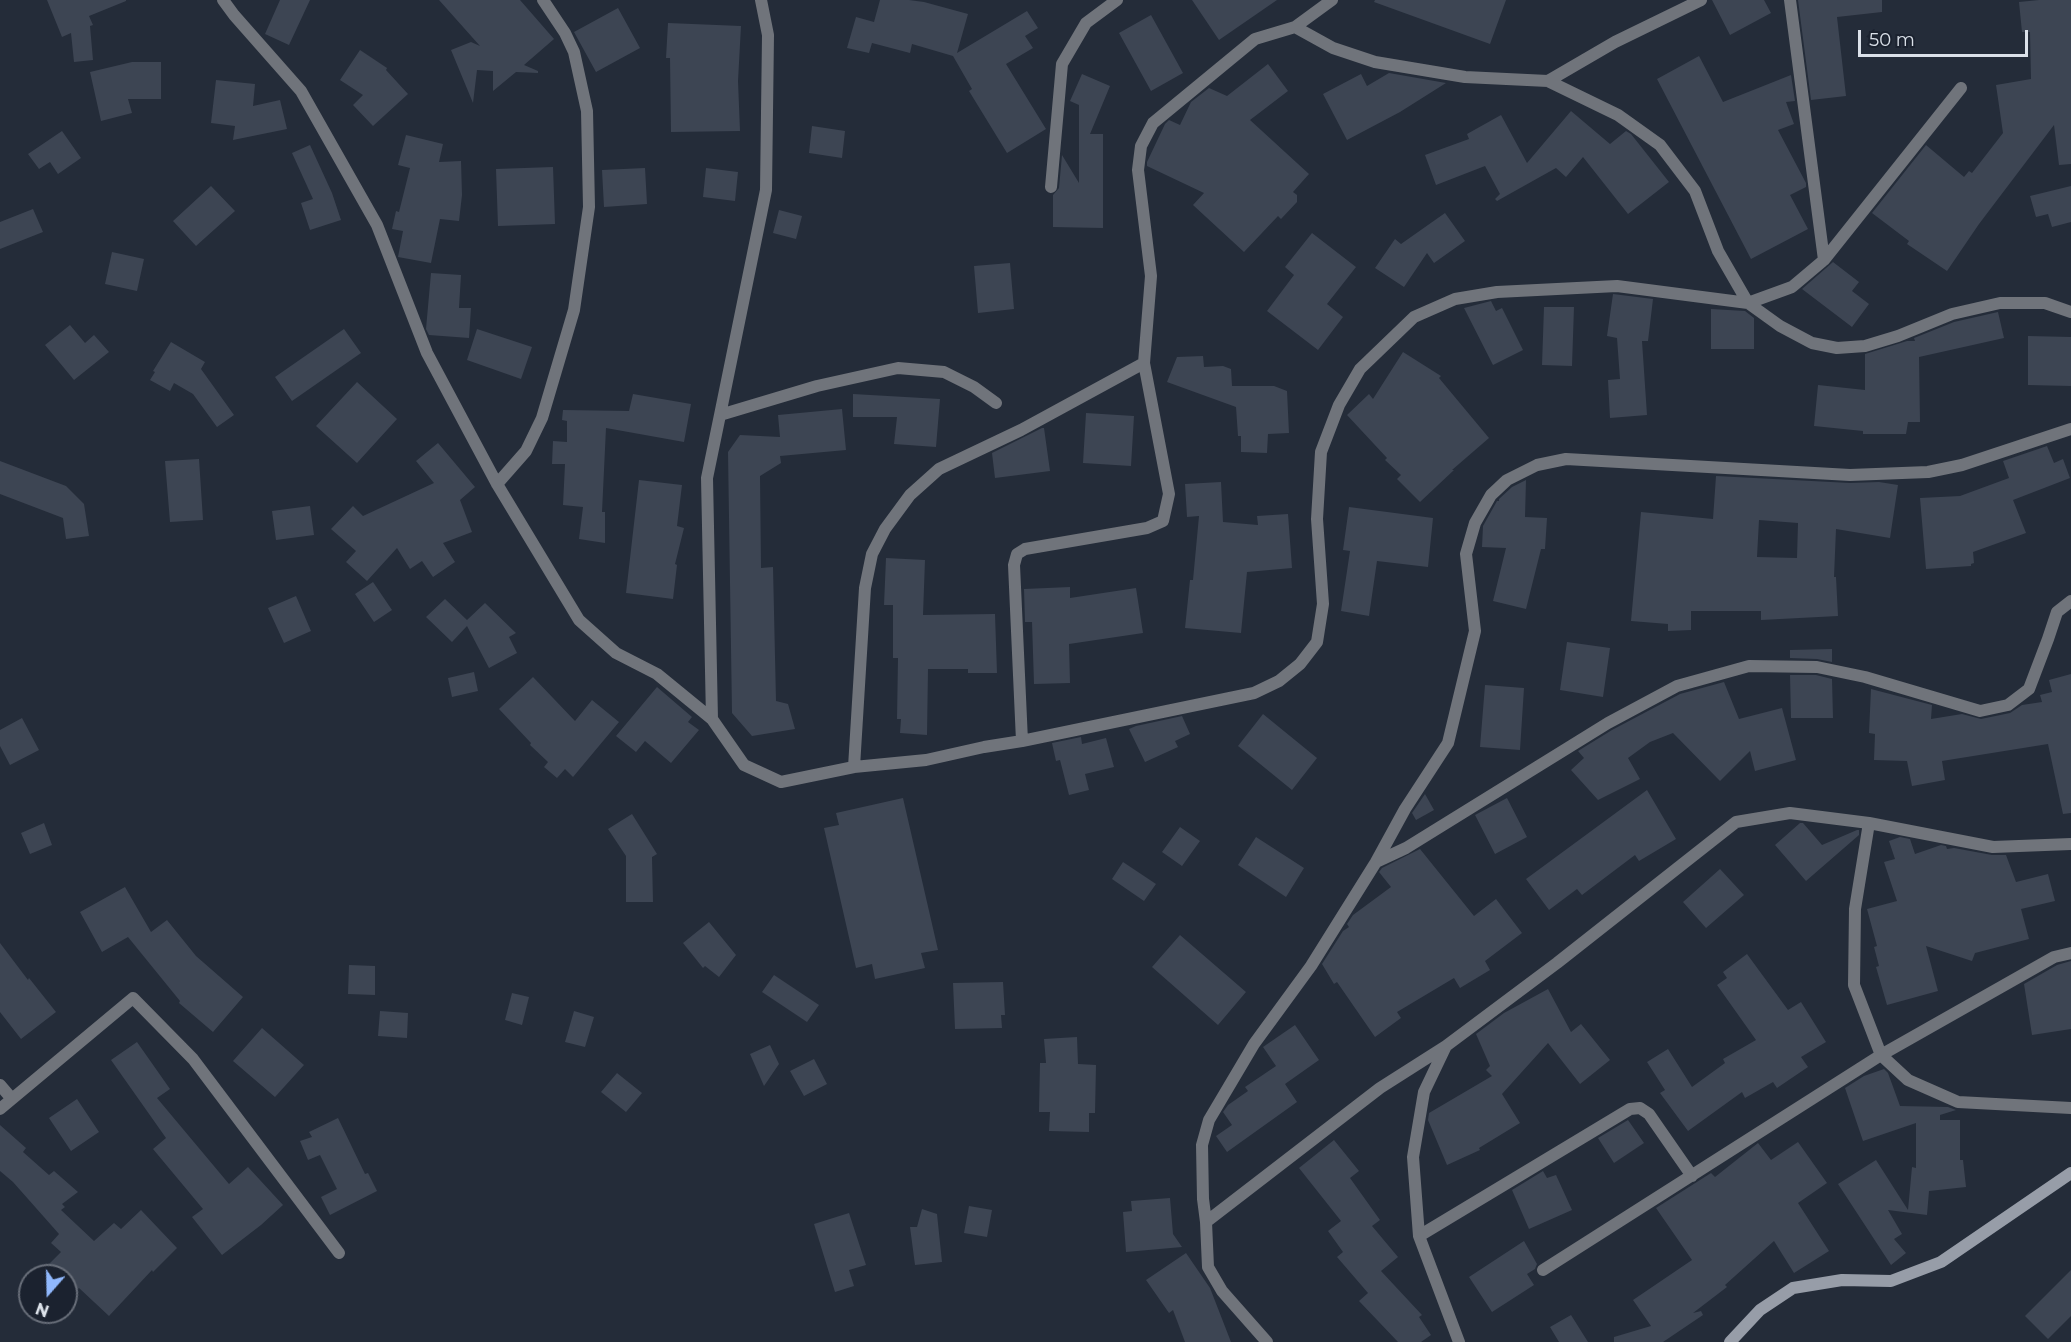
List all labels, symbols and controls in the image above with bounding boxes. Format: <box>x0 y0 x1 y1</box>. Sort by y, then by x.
scale bar <box>1861 18 2030 56</box>
text: 50 m <box>1869 29 1915 51</box>
north arrow <box>18 1264 78 1324</box>
text: N <box>33 1298 52 1321</box>

